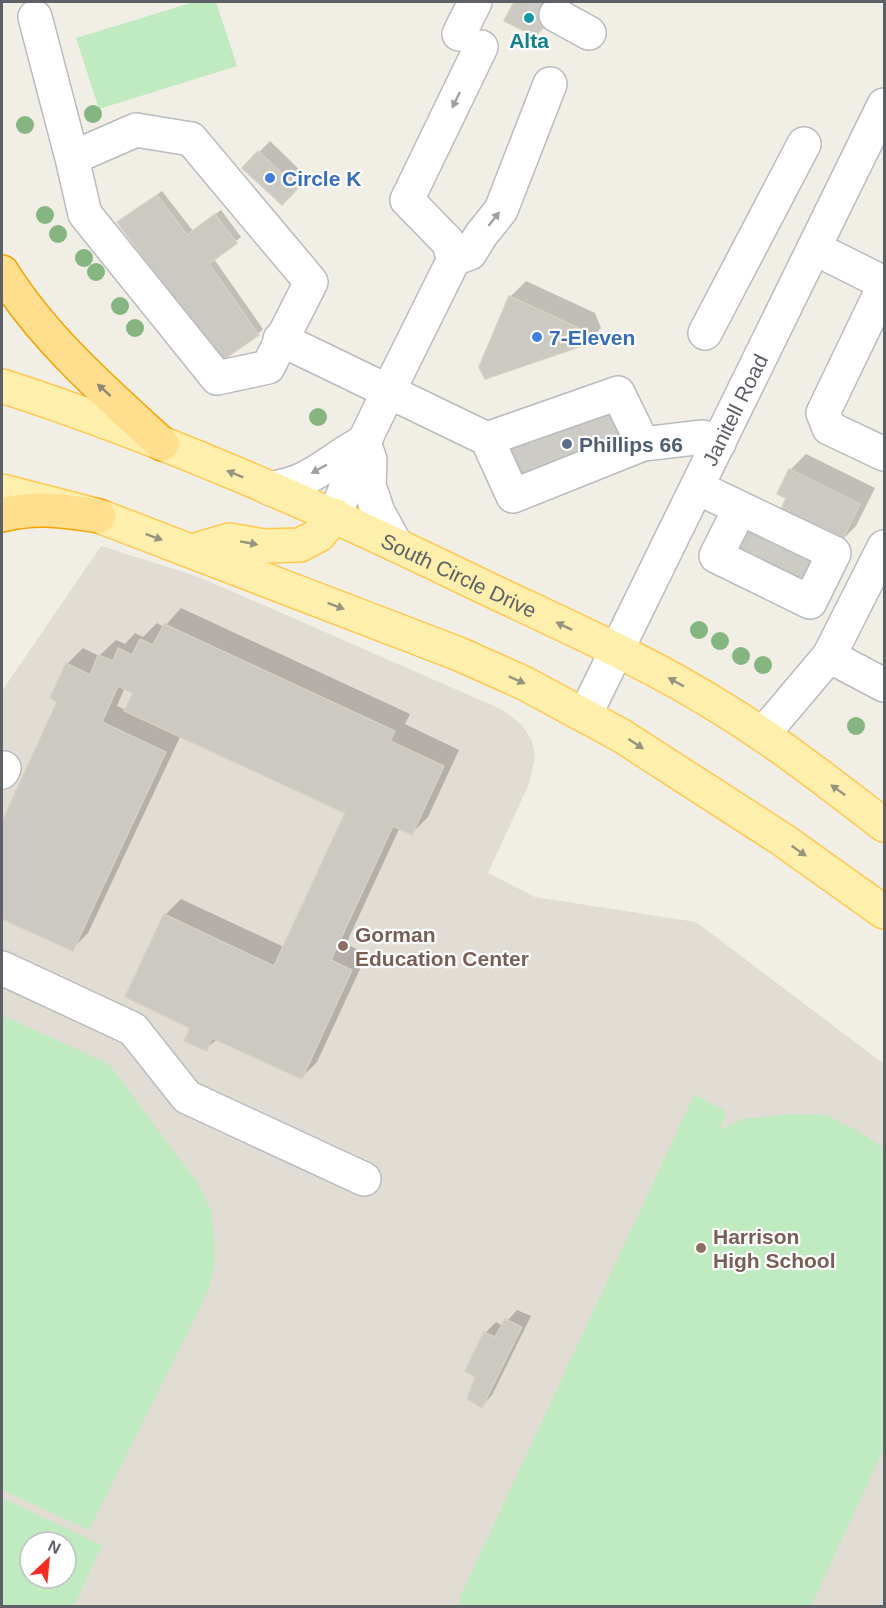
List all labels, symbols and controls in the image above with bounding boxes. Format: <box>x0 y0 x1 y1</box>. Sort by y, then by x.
marker: Alta <box>522 11 536 25</box>
place label: Alta <box>509 29 549 52</box>
one-way arrow <box>451 91 460 108</box>
place label: Circle K <box>282 167 361 190</box>
marker: Circle K <box>263 171 277 185</box>
one-way arrow <box>487 211 500 227</box>
place label: 7-Eleven <box>549 326 635 349</box>
marker: 7-Eleven <box>530 330 544 344</box>
street label: Janitell Road <box>698 350 772 469</box>
one-way arrow <box>97 384 111 398</box>
place label: Phillips 66 <box>579 433 683 456</box>
marker: Phillips 66 <box>560 437 574 451</box>
one-way arrow <box>311 464 328 474</box>
one-way arrow <box>226 469 244 478</box>
street label: South Circle Drive <box>378 528 540 622</box>
one-way arrow <box>145 532 163 542</box>
one-way arrow <box>240 539 259 548</box>
one-way arrow <box>328 601 346 611</box>
one-way arrow <box>556 621 573 631</box>
one-way arrow <box>508 675 526 685</box>
one-way arrow <box>667 677 684 687</box>
one-way arrow <box>627 739 644 750</box>
one-way arrow <box>831 784 846 796</box>
one-way arrow <box>791 845 807 856</box>
place label: Gorman Education Center <box>355 923 529 970</box>
marker: Gorman Education Center <box>336 939 350 953</box>
place label: Harrison High School <box>713 1225 836 1272</box>
marker: Harrison High School <box>694 1241 708 1255</box>
north arrow <box>18 1530 78 1590</box>
text: N <box>45 1537 63 1557</box>

